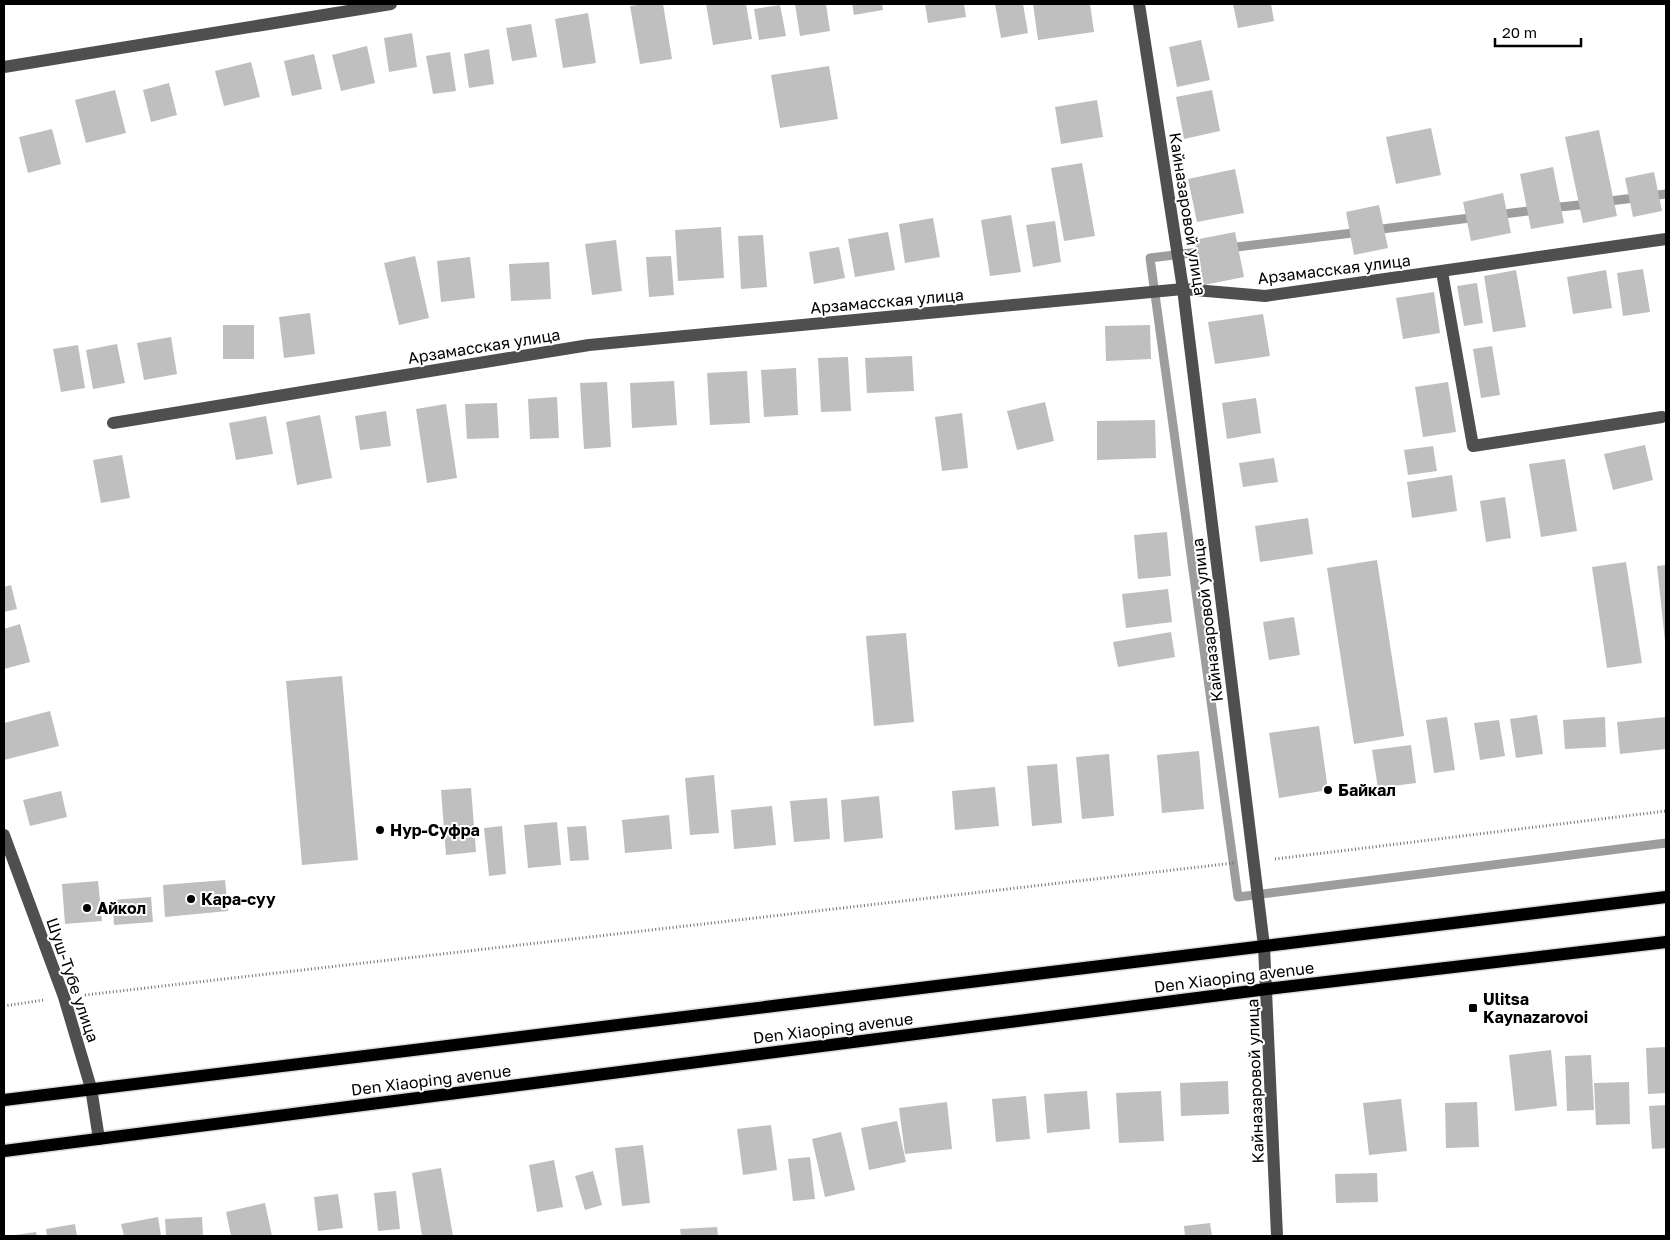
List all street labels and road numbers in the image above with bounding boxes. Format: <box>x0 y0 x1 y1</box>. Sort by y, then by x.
street label: Кайназаровой улица <box>1165 131 1211 297</box>
street label: Арзамасская улица <box>1256 250 1412 288</box>
street label: Арзамасская улица <box>809 284 965 318</box>
street label: Арзамасская улица <box>406 324 562 368</box>
street label: Кайназаровой улица <box>1187 537 1227 703</box>
street label: Шуш-Тубе улица <box>42 915 104 1045</box>
street label: Den Xiaoping avenue <box>1153 957 1315 997</box>
street label: Кайназаровой улица <box>1242 998 1268 1164</box>
street label: Den Xiaoping avenue <box>752 1008 914 1048</box>
street label: Den Xiaoping avenue <box>350 1060 512 1100</box>

